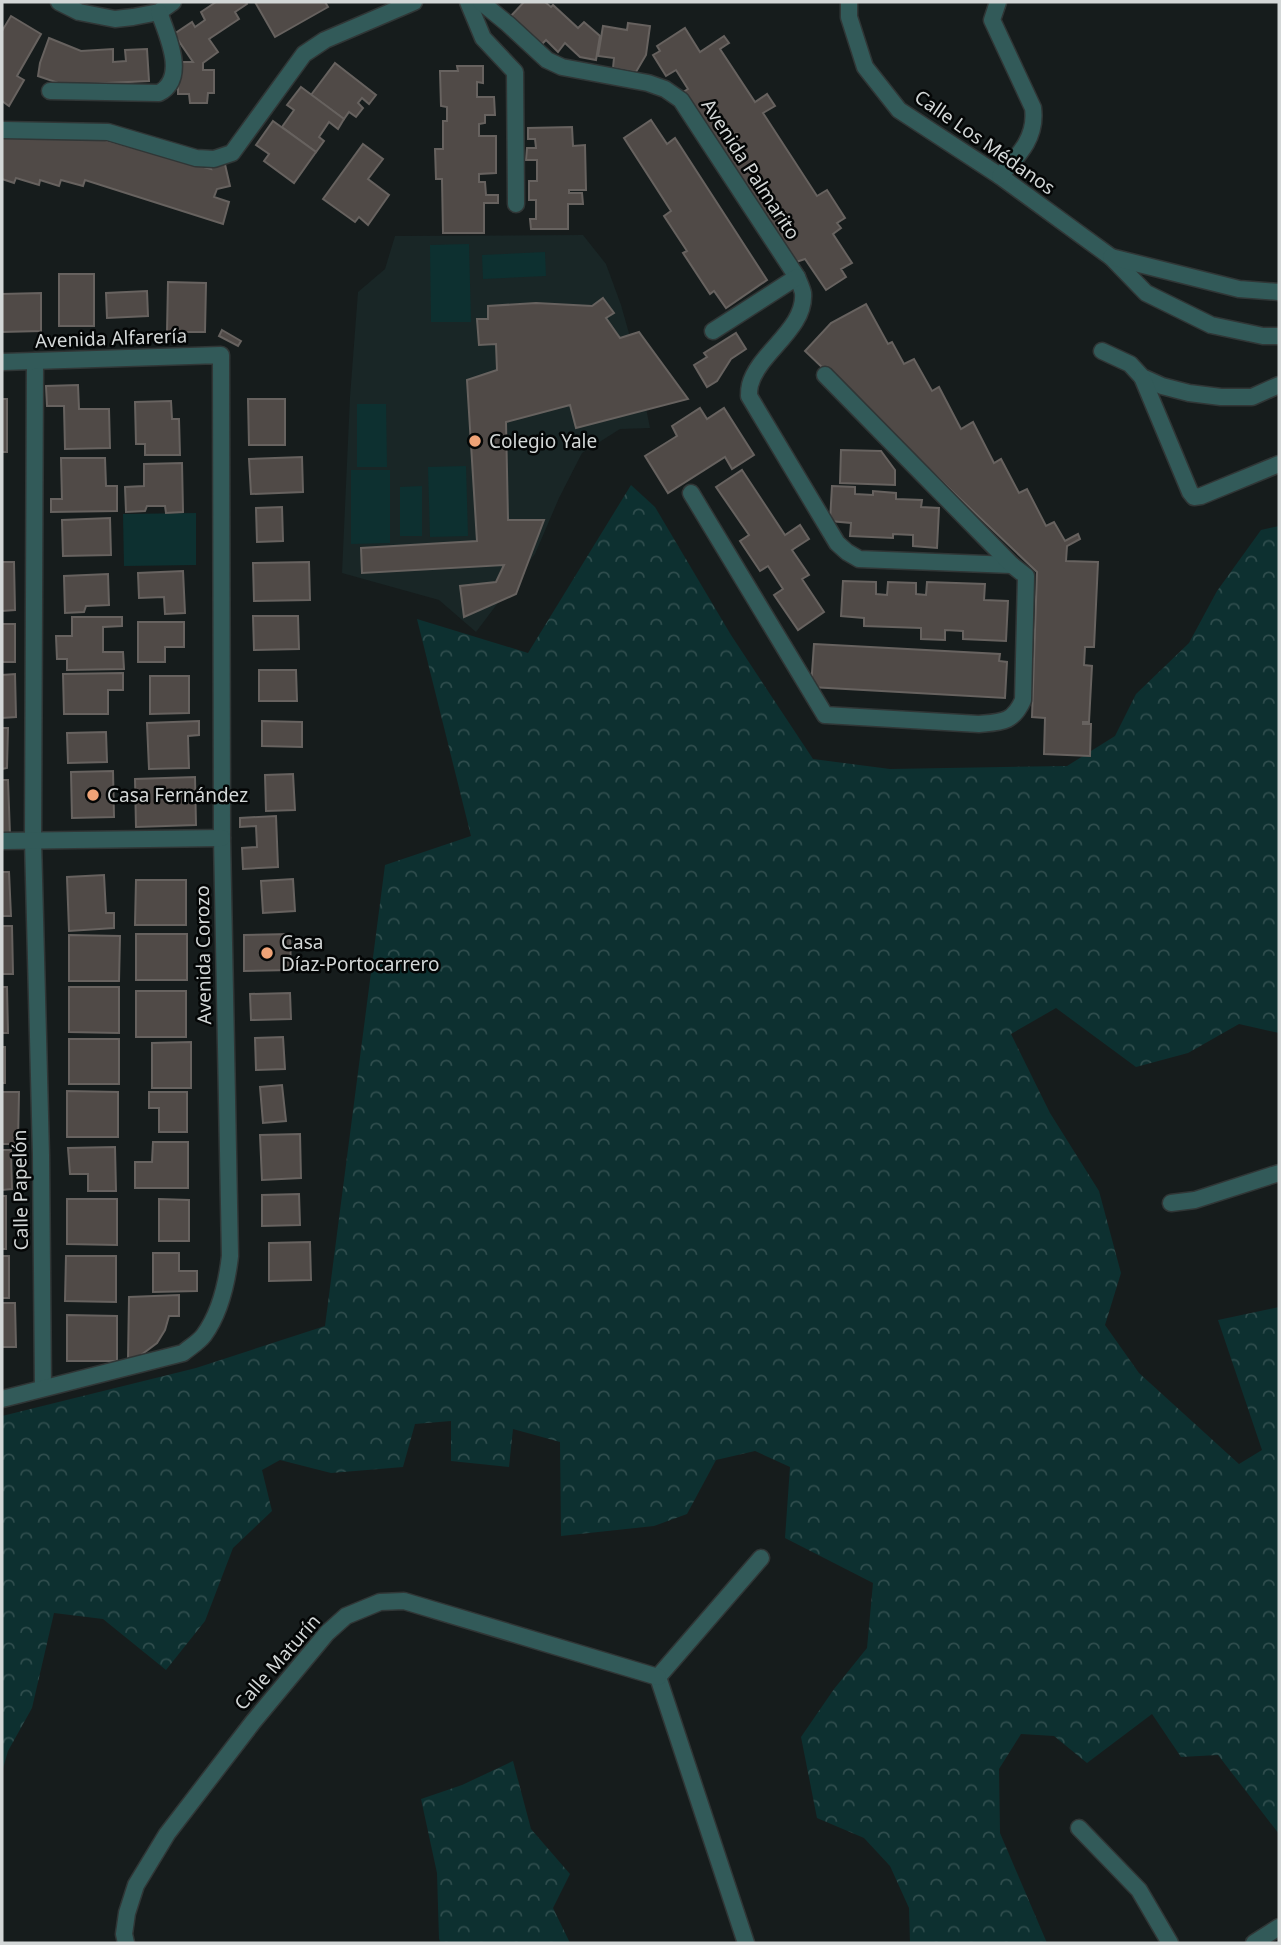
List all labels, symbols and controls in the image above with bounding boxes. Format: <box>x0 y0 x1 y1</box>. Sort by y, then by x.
street label: Calle Los Médanos <box>909 84 1061 200</box>
street label: Avenida Palmarito <box>696 94 806 244</box>
street label: Avenida Alfarería <box>34 322 188 354</box>
place label: Colegio Yale <box>489 428 597 454</box>
marker: Colegio Yale <box>467 433 483 449</box>
place label: Casa Fernández <box>107 782 248 808</box>
marker: Casa Fernández <box>85 787 101 803</box>
street label: Avenida Corozo <box>189 885 217 1025</box>
place label: Casa Díaz-Portocarrero <box>281 929 439 977</box>
marker: Casa Díaz-Portocarrero <box>259 945 275 961</box>
street label: Calle Papelón <box>6 1129 34 1251</box>
street label: Calle Maturín <box>228 1609 326 1715</box>

